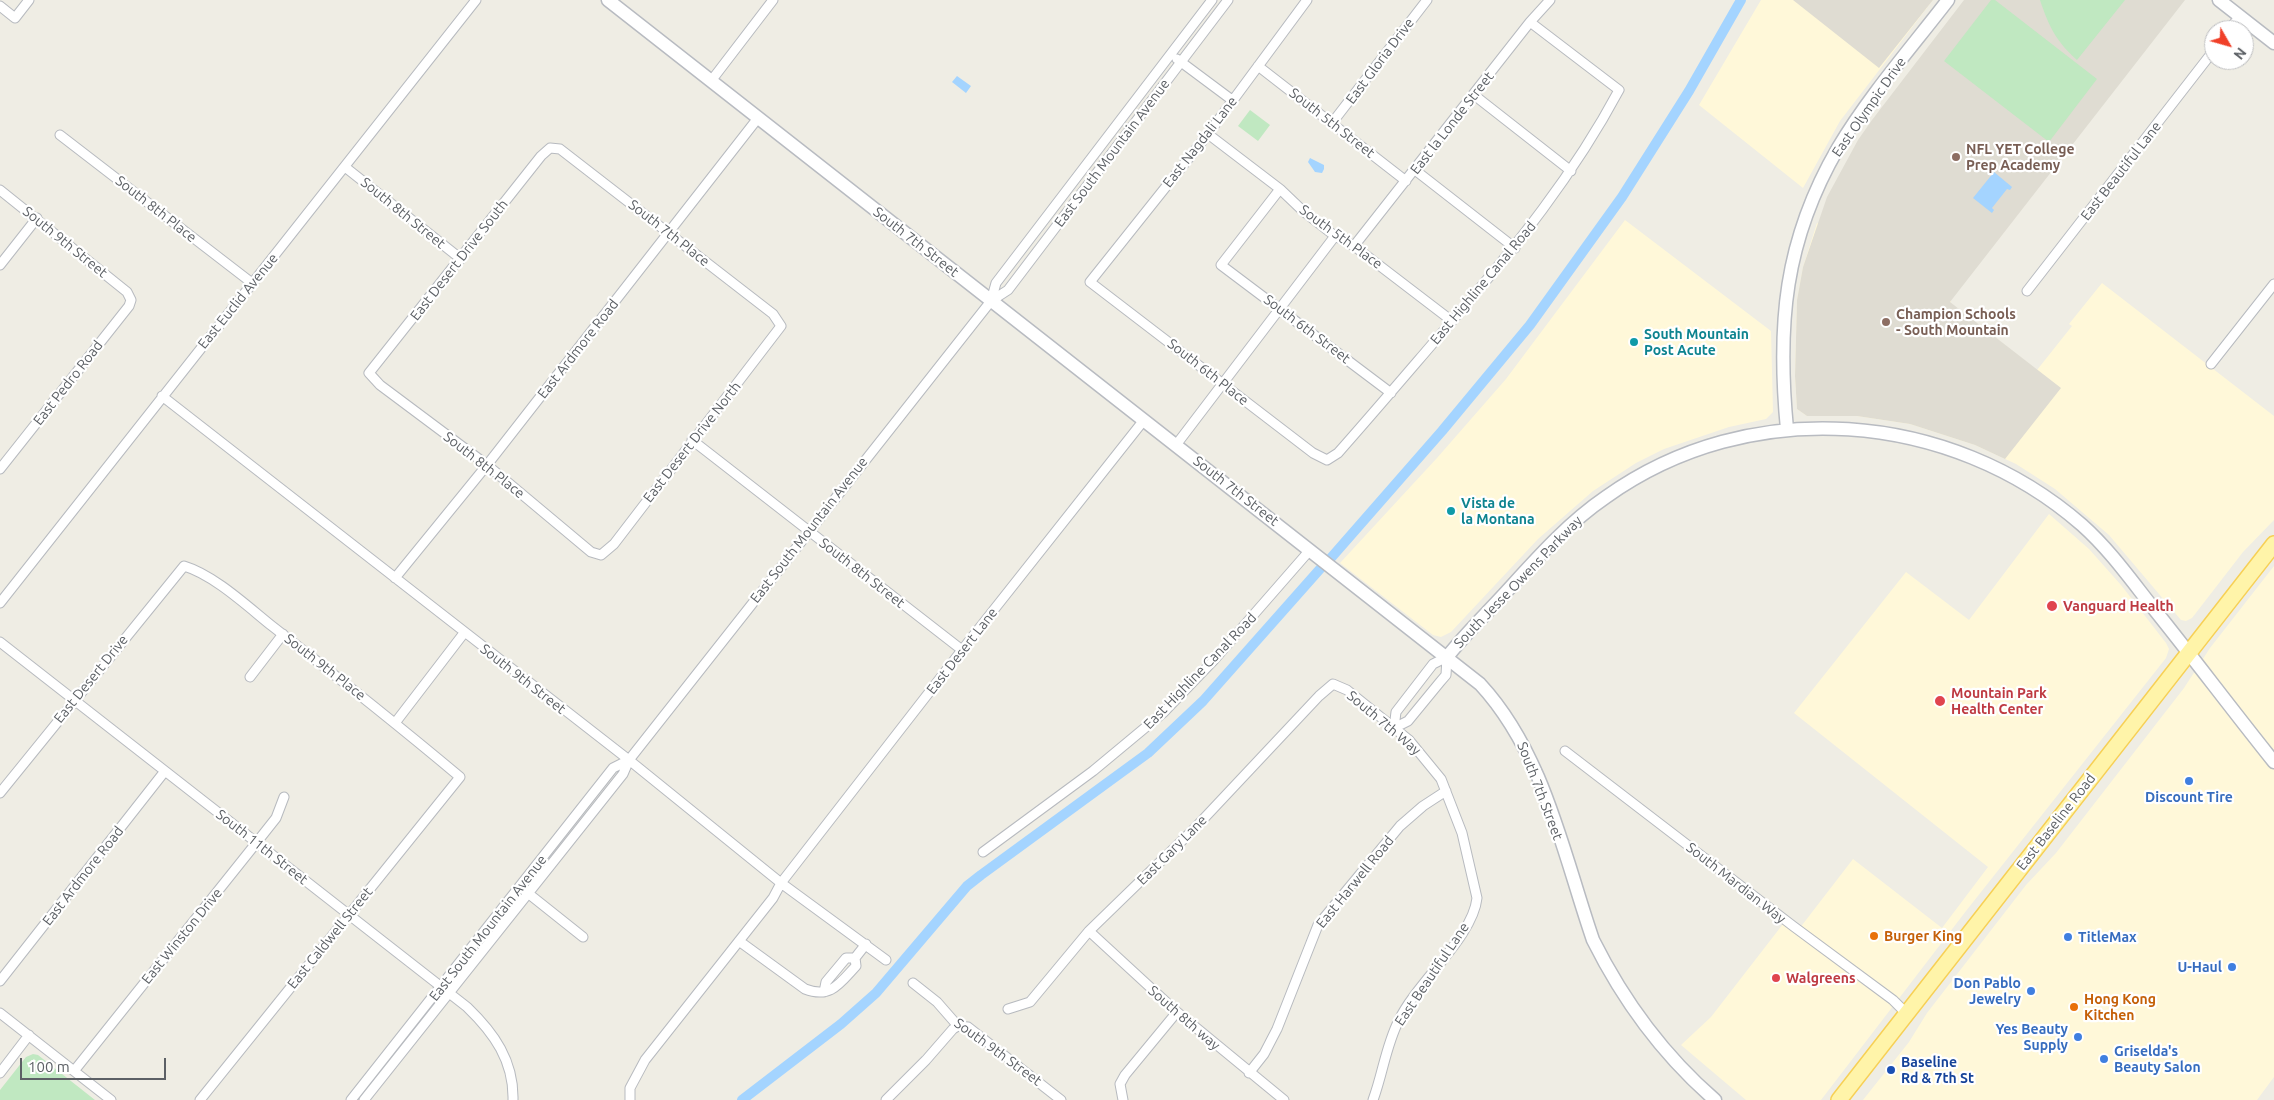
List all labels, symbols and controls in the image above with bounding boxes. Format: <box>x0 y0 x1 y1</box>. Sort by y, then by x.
street label: East Gloria Drive <box>1342 15 1418 107</box>
north arrow <box>2204 20 2254 70</box>
text: N <box>2231 45 2250 63</box>
street label: East Olympic Drive <box>1828 54 1910 160</box>
street label: East la Londe Street <box>1407 68 1497 178</box>
street label: East South Mountain Avenue <box>1051 76 1173 230</box>
street label: South 5th Street <box>1286 84 1378 162</box>
street label: East Nagdali Lane <box>1159 93 1241 191</box>
street label: East Beautiful Lane <box>2077 118 2165 224</box>
place label: NFL YET College Prep Academy <box>1966 141 2074 174</box>
marker: NFL YET College Prep Academy <box>1950 151 1962 163</box>
street label: South 8th Place <box>112 172 200 246</box>
street label: South 8th Street <box>357 174 449 252</box>
street label: East Desert Drive South <box>407 196 511 324</box>
street label: South 7th Place <box>625 196 713 270</box>
street label: South 5th Place <box>1296 201 1386 273</box>
street label: South 9th Street <box>19 203 111 281</box>
street label: South 7th Street <box>870 203 962 281</box>
street label: East Highline Canal Road <box>1427 218 1539 348</box>
street label: East Euclid Avenue <box>194 250 282 352</box>
street label: South 6th Street <box>1260 291 1354 367</box>
street label: East Ardmore Road <box>534 296 622 402</box>
place label: Champion Schools - South Mountain <box>1896 306 2016 338</box>
marker: Champion Schools - South Mountain <box>1880 316 1892 328</box>
place label: South Mountain Post Acute <box>1644 326 1749 358</box>
street label: South 6th Place <box>1164 335 1252 409</box>
marker: South Mountain Post Acute <box>1628 336 1640 348</box>
street label: East Pedro Road <box>30 337 106 429</box>
street label: East Desert Drive North <box>640 378 744 506</box>
street label: South 8th Place <box>440 428 528 502</box>
street label: South 7th Street <box>1190 452 1282 530</box>
street label: East South Mountain Avenue <box>747 454 871 606</box>
place label: Vista de la Montana <box>1461 495 1535 528</box>
marker: Vista de la Montana <box>1445 505 1457 517</box>
street label: South Jesse Owens Parkway <box>1450 512 1586 652</box>
street label: South 8th Street <box>816 534 908 612</box>
place label: Vanguard Health <box>2063 598 2174 614</box>
marker: Vanguard Health <box>2045 599 2059 613</box>
street label: East Desert Lane <box>923 604 1001 698</box>
street label: East Highline Canal Road <box>1140 609 1260 733</box>
street label: South 9th Place <box>281 630 369 704</box>
street label: East Desert Drive <box>50 632 132 726</box>
street label: South 9th Street <box>477 640 569 718</box>
place label: Mountain Park Health Center <box>1951 685 2047 718</box>
street label: South 7th Way <box>1344 687 1424 759</box>
marker: Mountain Park Health Center <box>1933 694 1947 708</box>
street label: South 7th Street <box>1514 739 1566 843</box>
street label: East Baseline Road <box>2013 770 2099 874</box>
marker: Discount Tire <box>2183 775 2195 787</box>
place label: Discount Tire <box>2145 789 2233 805</box>
street label: South 11th Street <box>213 806 311 888</box>
street label: East Gary Lane <box>1134 812 1210 888</box>
street label: East Ardmore Road <box>39 823 127 929</box>
street label: East Harwell Road <box>1313 833 1397 931</box>
street label: South Mardian Way <box>1683 839 1789 927</box>
street label: East South Mountain Avenue <box>426 852 550 1004</box>
street label: East Caldwell Street <box>284 884 376 992</box>
street label: East Winston Drive <box>138 885 226 987</box>
street label: East Beautiful Lane <box>1391 919 1473 1029</box>
place label: Burger King <box>1884 928 1962 944</box>
place label: TitleMax <box>2078 929 2137 945</box>
marker: Burger King <box>1868 930 1880 942</box>
marker: TitleMax <box>2062 931 2074 943</box>
place label: U-Haul <box>2177 959 2222 975</box>
marker: U-Haul <box>2226 961 2238 973</box>
place label: Walgreens <box>1786 970 1855 986</box>
marker: Walgreens <box>1770 972 1782 984</box>
place label: Don Pablo Jewelry <box>1954 975 2021 1008</box>
street label: South 8th way <box>1145 982 1223 1054</box>
marker: Don Pablo Jewelry <box>2025 985 2037 997</box>
place label: Hong Kong Kitchen <box>2084 991 2156 1024</box>
marker: Hong Kong Kitchen <box>2068 1001 2080 1013</box>
street label: South 9th Street <box>951 1015 1045 1089</box>
place label: Yes Beauty Supply <box>1995 1021 2068 1054</box>
marker: Yes Beauty Supply <box>2072 1031 2084 1043</box>
place label: Griselda's Beauty Salon <box>2114 1043 2201 1076</box>
scale bar <box>22 1048 169 1080</box>
marker: Griselda's Beauty Salon <box>2098 1053 2110 1065</box>
place label: Baseline Rd & 7th St <box>1901 1054 1974 1086</box>
text: 100 m <box>28 1058 70 1075</box>
marker: Baseline Rd & 7th St <box>1885 1064 1897 1076</box>

